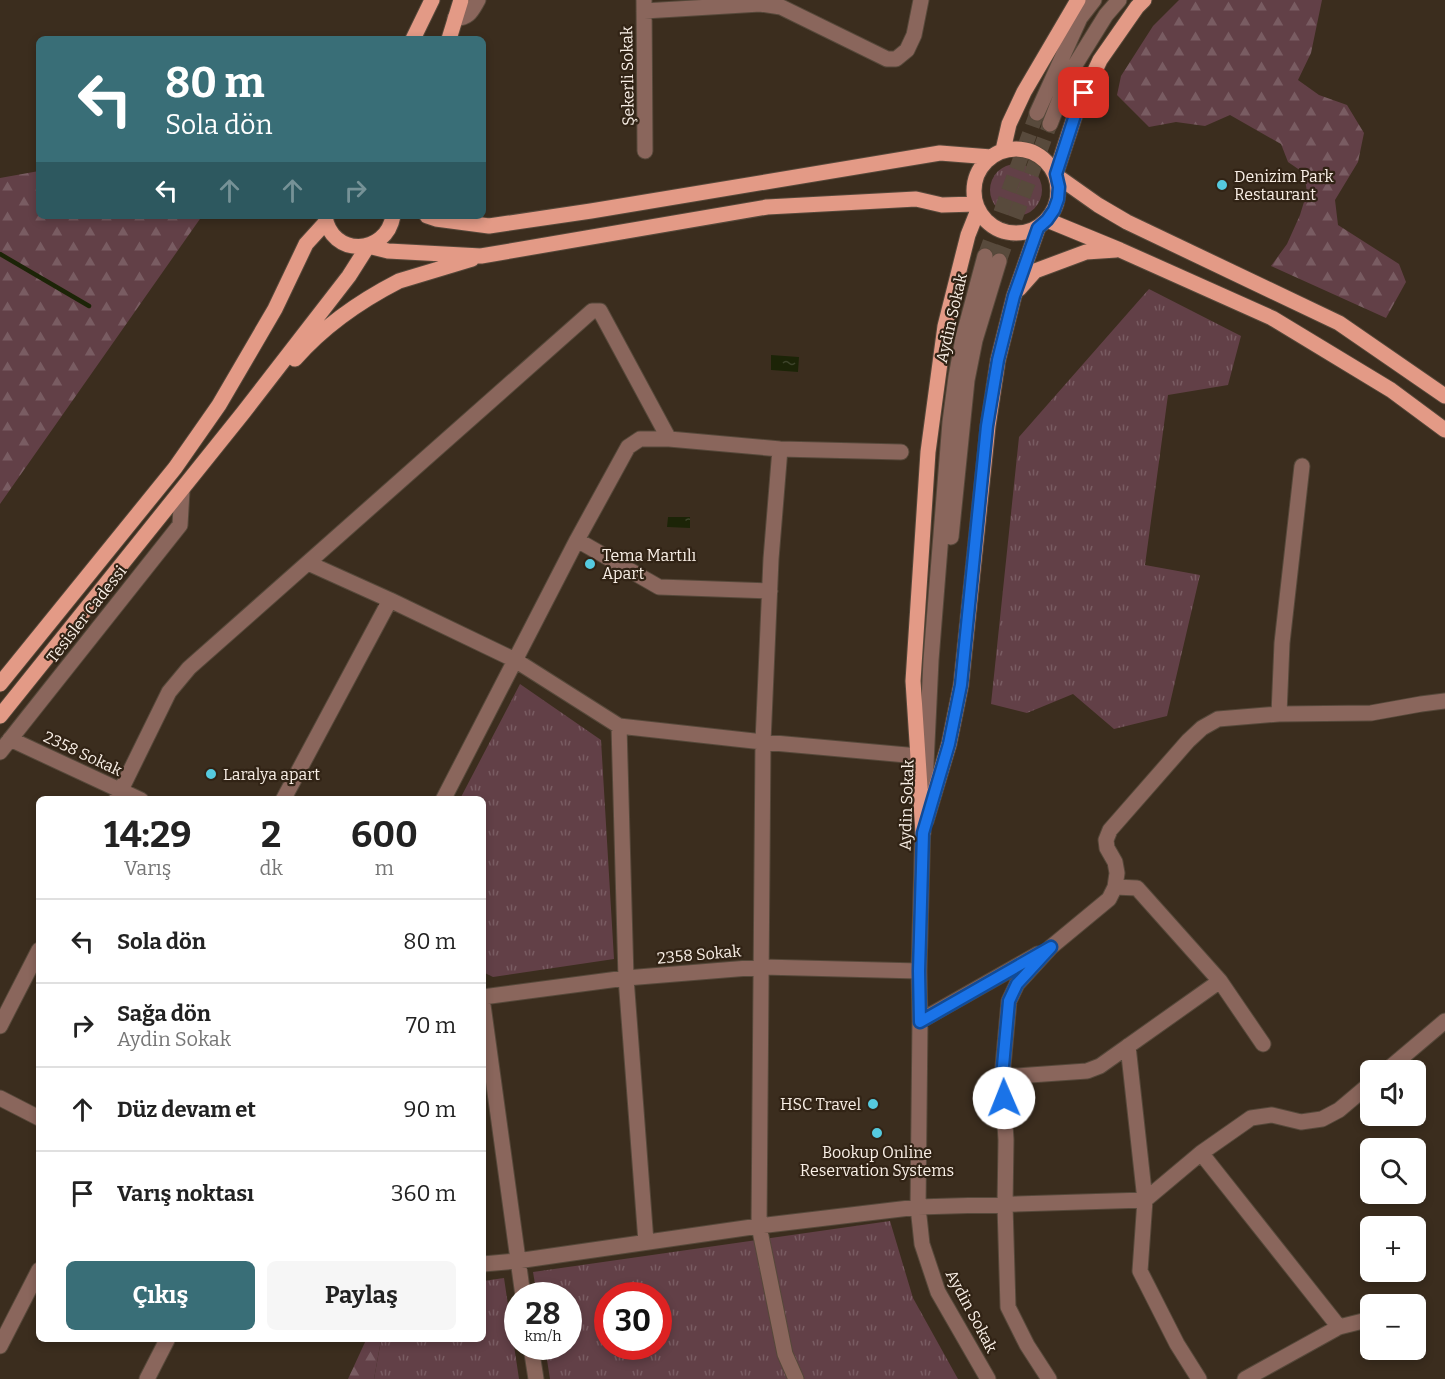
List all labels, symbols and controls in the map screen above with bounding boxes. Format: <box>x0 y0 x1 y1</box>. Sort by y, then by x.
street label: Şekerli Sokak <box>617 26 638 126</box>
text: 80 m <box>165 58 265 108</box>
icon: left <box>66 60 144 138</box>
pin <box>1058 67 1109 118</box>
icon: arrive <box>1067 76 1100 109</box>
text: Sola dön <box>165 109 273 141</box>
place label: Denizim Park Restaurant <box>1234 167 1334 204</box>
icon: left <box>150 174 183 207</box>
icon: ahead <box>213 174 246 207</box>
icon: ahead <box>276 174 309 207</box>
icon: right <box>339 174 372 207</box>
marker: Denizim Park Restaurant <box>1215 178 1229 192</box>
street label: Aydin Sokak <box>932 272 971 365</box>
place label: Tema Martılı Apart <box>602 546 697 583</box>
marker: Tema Martılı Apart <box>583 557 597 571</box>
street label: Tesisler Cadessi <box>43 562 130 667</box>
street label: 2358 Sokak <box>41 727 125 780</box>
street label: Aydin Sokak <box>895 759 918 851</box>
place label: Laralya apart <box>223 765 320 784</box>
marker: Laralya apart <box>204 767 218 781</box>
text: 14:29 <box>104 813 192 857</box>
text: 2 <box>261 813 281 857</box>
text: 600 <box>351 813 418 857</box>
text: Varış <box>124 856 172 880</box>
text: dk <box>260 856 283 880</box>
text: m <box>375 856 394 880</box>
icon: left <box>66 925 99 958</box>
text: Sola dön <box>117 928 206 955</box>
text: 80 m <box>403 928 456 955</box>
street label: 2358 Sokak <box>656 941 742 968</box>
text: Sağa dön <box>117 1000 211 1027</box>
icon: right <box>66 1009 99 1042</box>
text: 70 m <box>406 1012 456 1039</box>
text: Aydin Sokak <box>117 1027 231 1051</box>
map controls <box>1360 1060 1426 1360</box>
button: sound <box>1360 1060 1426 1126</box>
position arrow <box>972 1066 1036 1130</box>
icon: ahead <box>66 1093 99 1126</box>
place label: HSC Travel <box>780 1095 861 1114</box>
text: Düz devam et <box>117 1096 256 1123</box>
text: 90 m <box>404 1096 456 1123</box>
marker: HSC Travel <box>866 1097 880 1111</box>
marker: Bookup Online Reservation Systems <box>870 1126 884 1140</box>
button: search <box>1360 1138 1426 1204</box>
place label: Bookup Online Reservation Systems <box>800 1143 954 1180</box>
icon: arrive <box>66 1177 99 1210</box>
text: Varış noktası <box>117 1180 254 1207</box>
text: 360 m <box>391 1180 456 1207</box>
button: + <box>1360 1216 1426 1282</box>
button: Çıkış <box>66 1261 255 1330</box>
button: Paylaş <box>267 1261 456 1330</box>
street label: Aydin Sokak <box>942 1266 1001 1356</box>
speed limit sign: 30 <box>594 1282 672 1360</box>
button: − <box>1360 1294 1426 1360</box>
text: 28 <box>526 1296 560 1332</box>
text: km/h <box>524 1327 562 1345</box>

